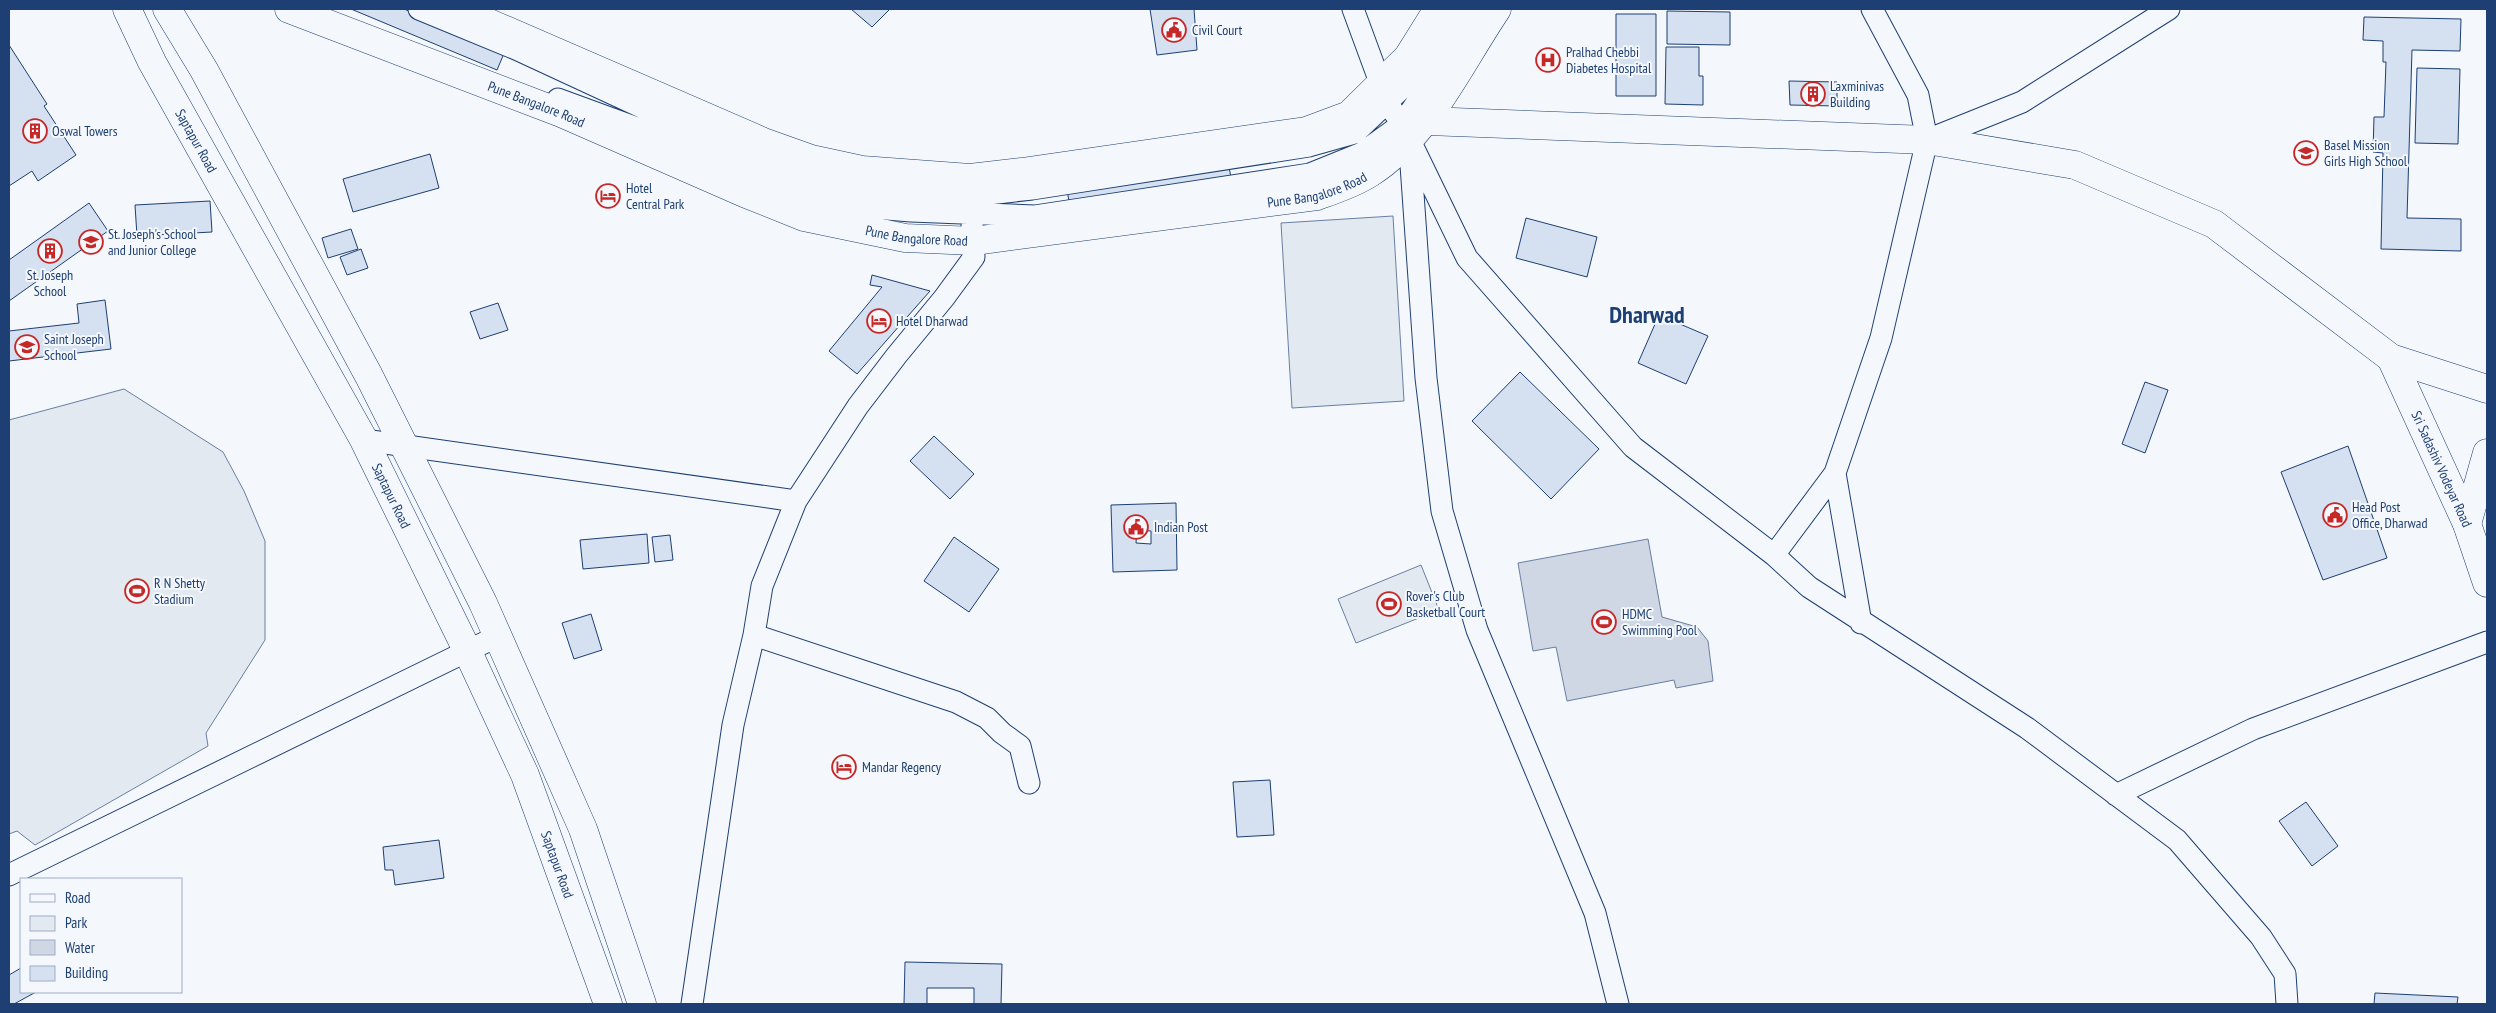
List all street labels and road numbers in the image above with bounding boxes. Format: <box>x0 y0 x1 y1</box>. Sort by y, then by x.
street label: Pune Bangalore Road <box>485 77 588 131</box>
street label: Saptapur Road <box>171 106 221 176</box>
street label: Pune Bangalore Road <box>1266 168 1370 211</box>
street label: Pune Bangalore Road <box>864 221 968 250</box>
street label: Sri Sadashiv Vodeyar Road <box>2407 408 2476 530</box>
street label: Saptapur Road <box>368 460 415 531</box>
street label: Saptapur Road <box>537 829 578 901</box>

